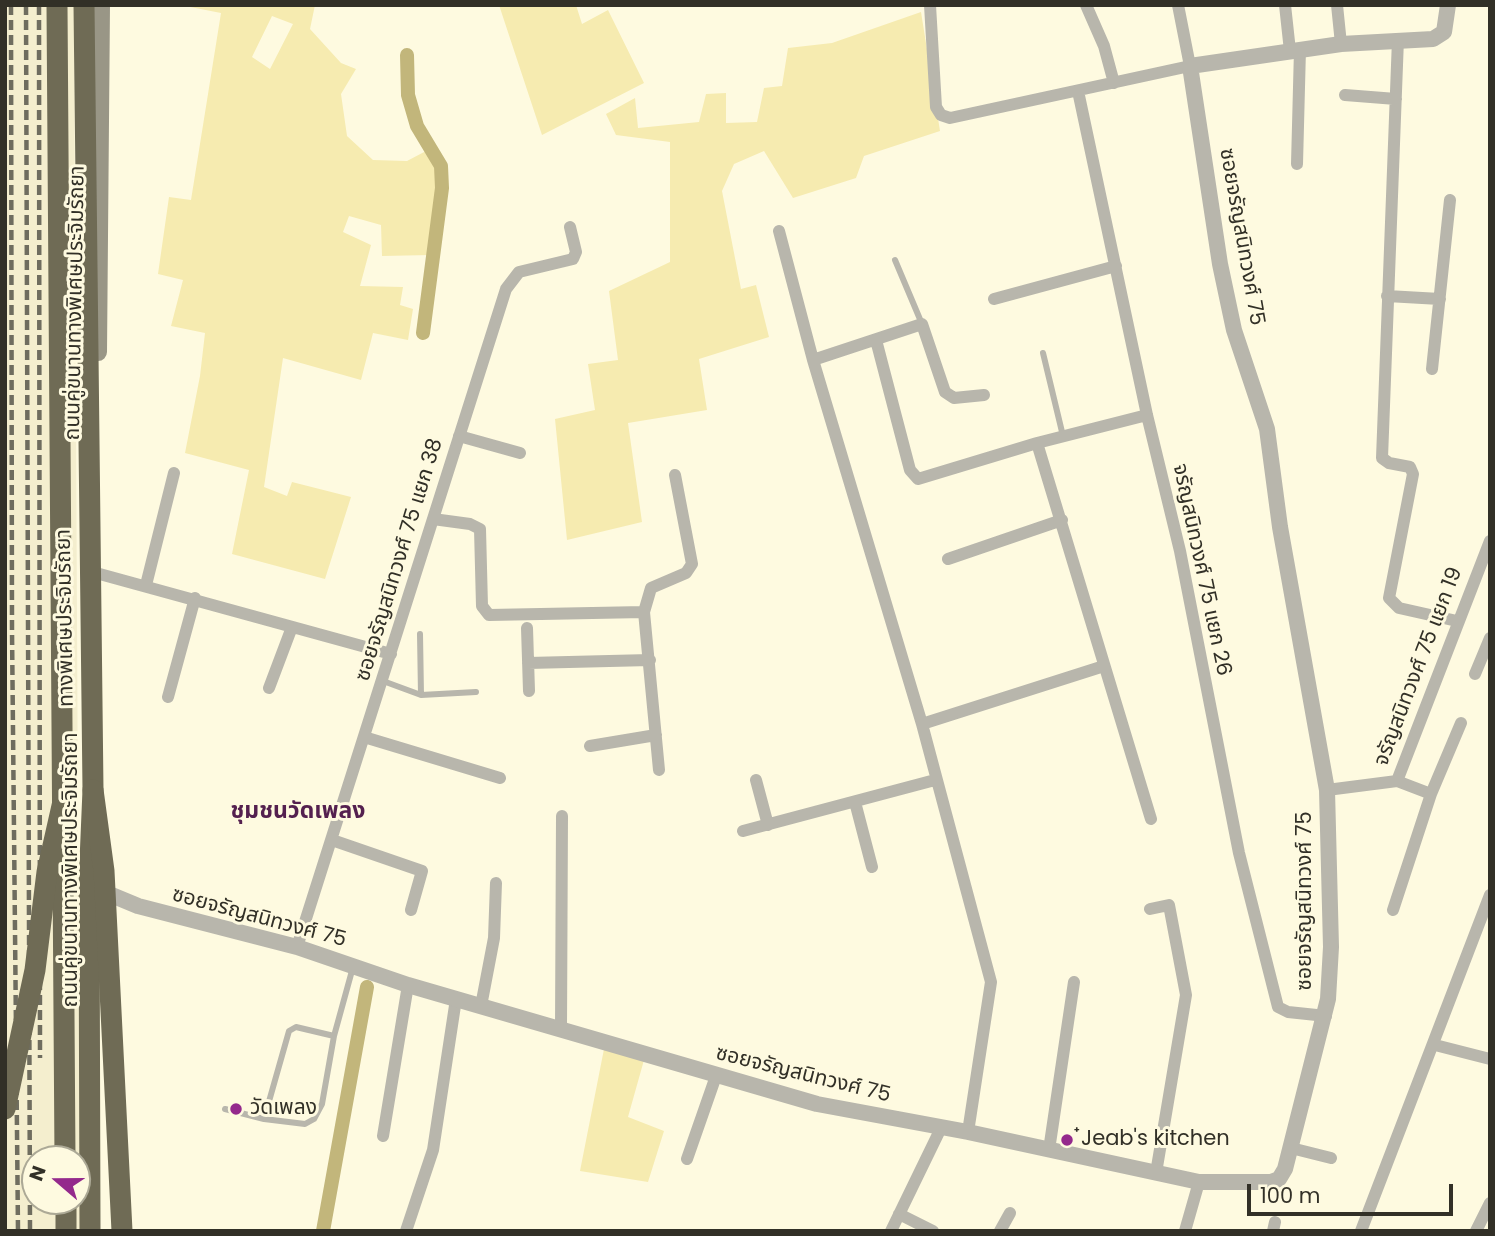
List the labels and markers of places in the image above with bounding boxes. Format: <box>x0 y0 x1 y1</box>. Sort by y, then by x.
place label: วัดเพลง <box>250 1096 317 1122</box>
marker: วัดเพลง <box>228 1101 244 1117</box>
place label: ๋Jeab's kitchen <box>1081 1127 1230 1153</box>
marker: ๋Jeab's kitchen <box>1059 1132 1075 1148</box>

